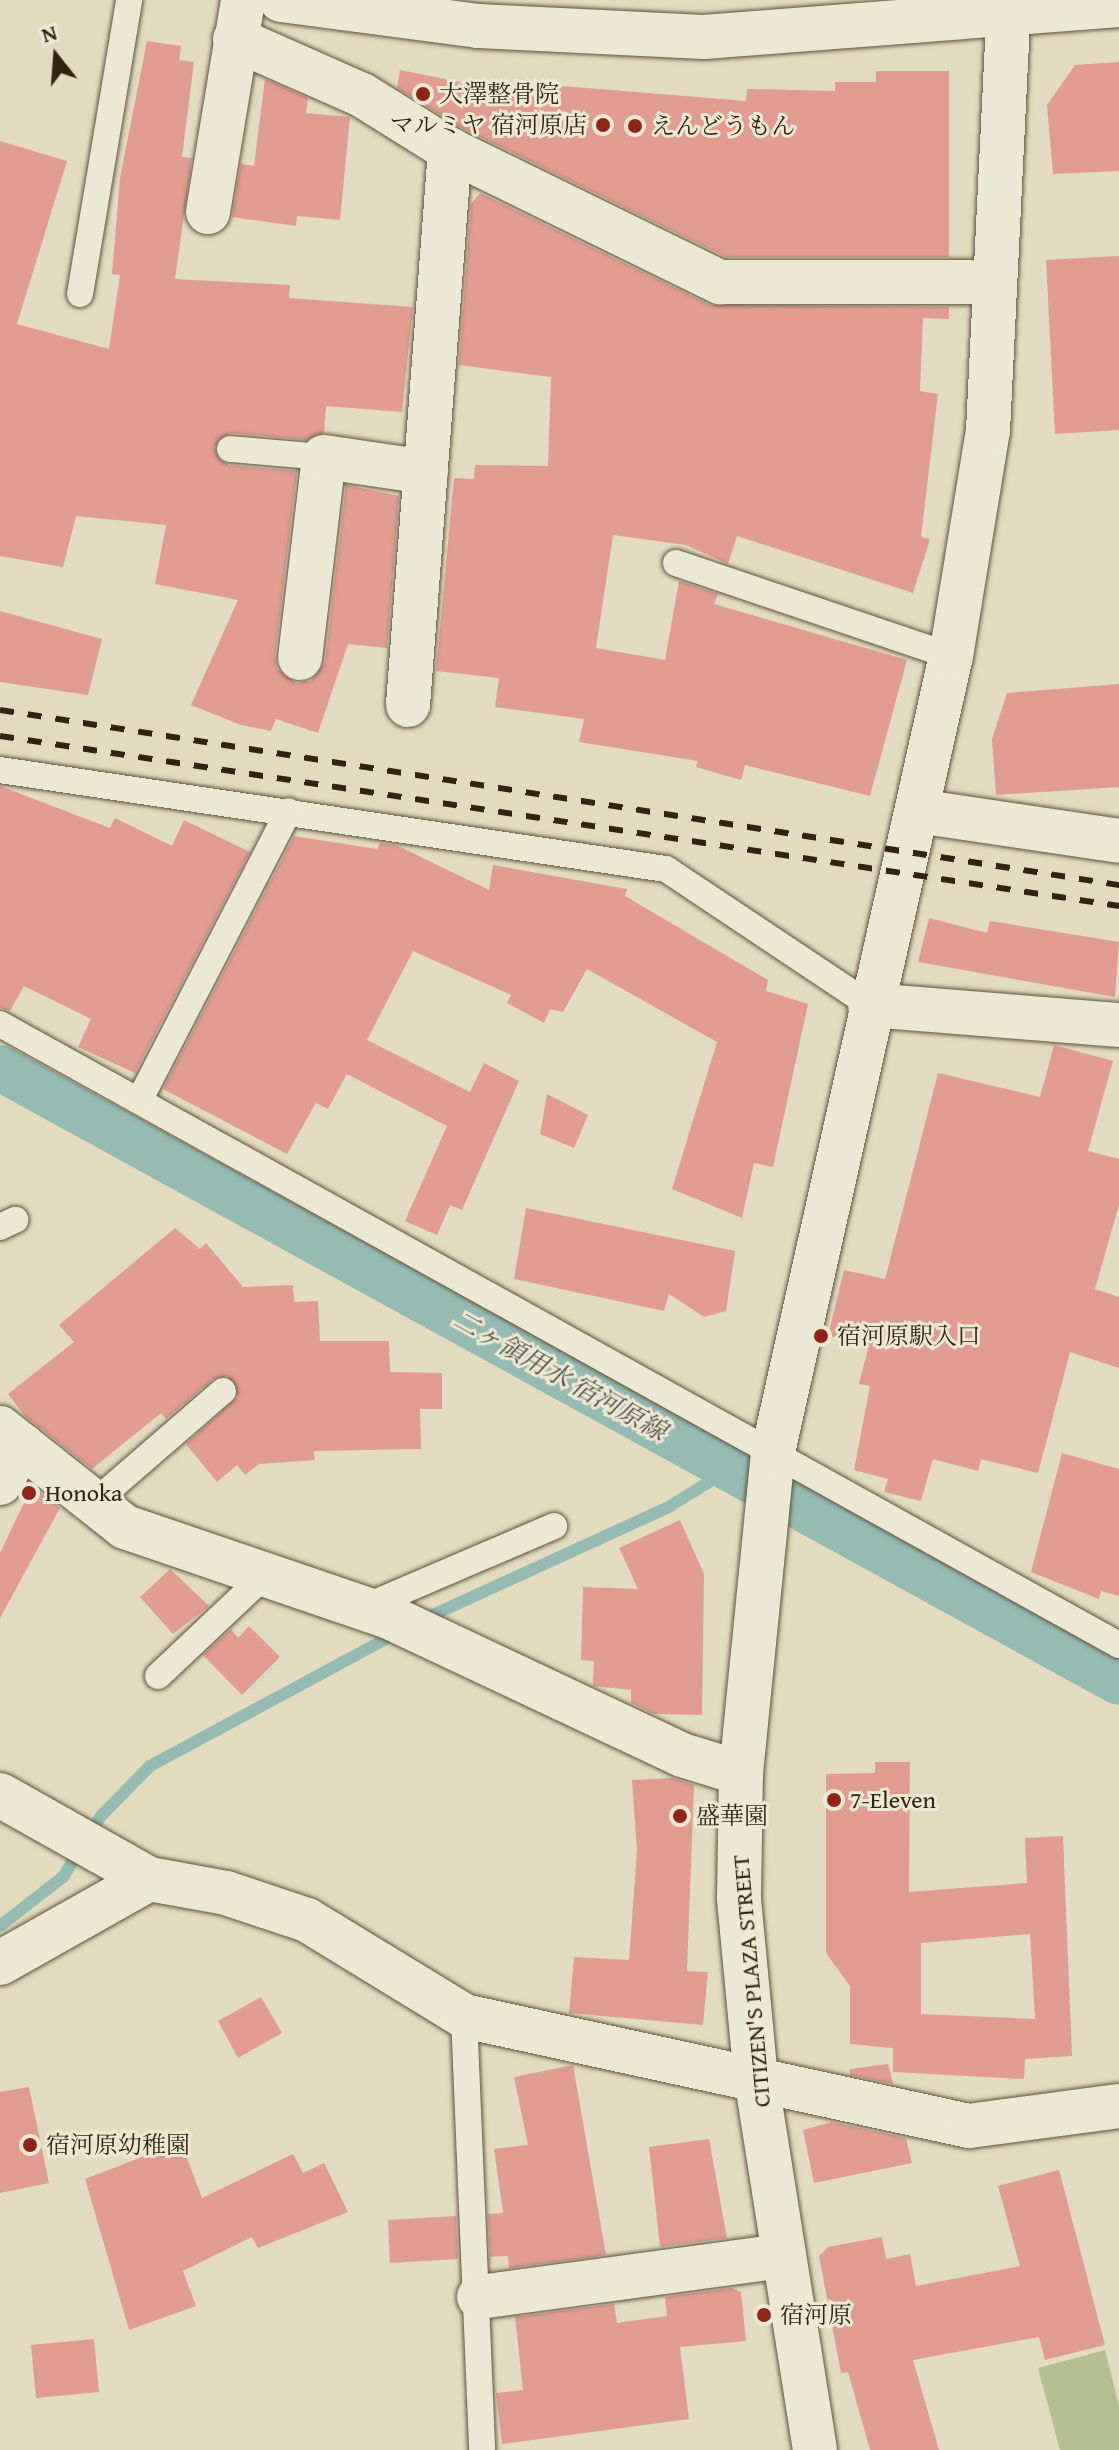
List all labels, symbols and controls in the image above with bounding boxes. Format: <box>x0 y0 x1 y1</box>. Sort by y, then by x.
north arrow <box>16 16 96 96</box>
text: N <box>37 16 61 51</box>
place label: 大澤整骨院 <box>439 80 559 108</box>
marker: 大澤整骨院 <box>414 85 432 103</box>
place label: マルミヤ 宿河原店 <box>390 111 587 139</box>
place label: えんどうもん <box>651 112 795 140</box>
marker: マルミヤ 宿河原店 <box>594 116 612 134</box>
marker: えんどうもん <box>626 117 644 135</box>
water label: 二ヶ領用水 宿河原線 <box>448 1303 672 1447</box>
place label: 宿河原駅入口 <box>837 1322 981 1350</box>
marker: 宿河原駅入口 <box>812 1327 830 1345</box>
place label: Honoka <box>45 1479 122 1507</box>
marker: Honoka <box>20 1484 38 1502</box>
place label: 7-Eleven <box>850 1786 936 1814</box>
marker: 7-Eleven <box>825 1791 843 1809</box>
place label: 盛華園 <box>696 1802 768 1830</box>
marker: 盛華園 <box>671 1807 689 1825</box>
street label: CITIZEN'S PLAZA STREET <box>726 1854 776 2108</box>
place label: 宿河原幼稚園 <box>46 2131 190 2159</box>
marker: 宿河原幼稚園 <box>21 2136 39 2154</box>
place label: 宿河原 <box>780 2301 852 2329</box>
marker: 宿河原 <box>755 2306 773 2324</box>

